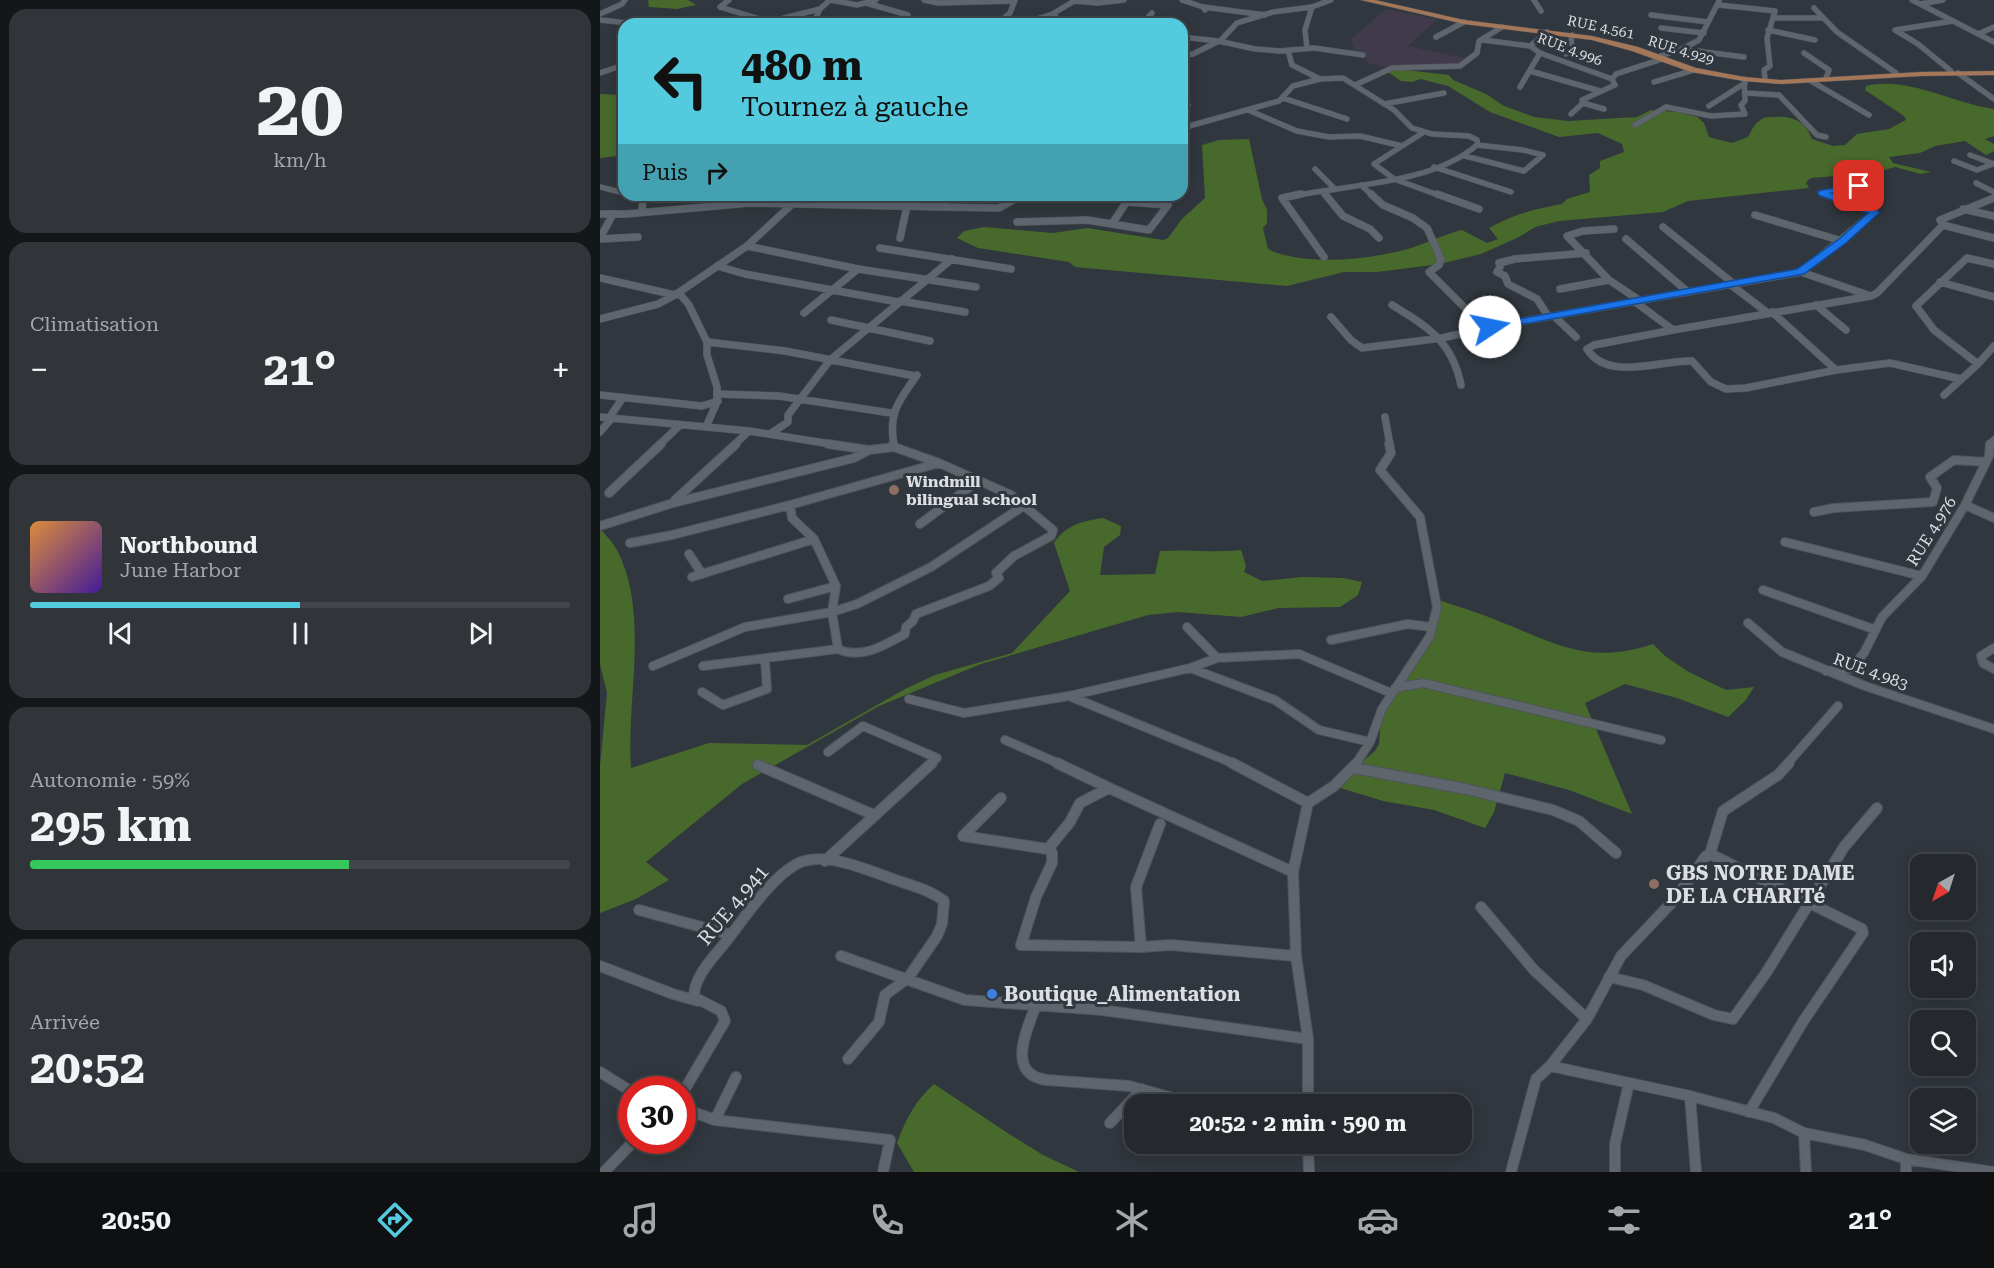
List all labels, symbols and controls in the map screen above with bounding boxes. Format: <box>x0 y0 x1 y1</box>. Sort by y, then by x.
street label: RUE 4.561 <box>1566 12 1636 42</box>
street label: RUE 4.996 <box>1535 29 1605 69</box>
street label: RUE 4.929 <box>1646 32 1716 68</box>
text: 480 m <box>741 41 863 90</box>
icon: left <box>642 42 720 120</box>
text: 20 <box>256 63 344 154</box>
text: Tournez à gauche <box>741 91 969 123</box>
text: km/h <box>273 148 327 172</box>
icon: right <box>700 156 733 189</box>
text: Puis <box>642 160 688 185</box>
pin <box>1833 160 1884 211</box>
icon: arrive <box>1842 169 1875 202</box>
position arrow <box>1458 295 1522 359</box>
text: Climatisation <box>30 312 159 336</box>
text: 21° <box>264 343 336 396</box>
text: − <box>30 350 48 389</box>
text: + <box>552 350 570 389</box>
place label: Windmill bilingual school <box>906 472 1037 509</box>
marker: Windmill bilingual school <box>887 483 901 497</box>
street label: RUE 4.976 <box>1903 493 1960 569</box>
text: Northbound <box>120 533 258 558</box>
text: June Harbor <box>120 558 241 582</box>
icon: previous <box>104 617 137 650</box>
icon: pause <box>284 617 317 650</box>
icon: next <box>464 617 497 650</box>
street label: RUE 4.983 <box>1831 649 1911 694</box>
text: Autonomie · 59% <box>30 768 190 792</box>
text: 295 km <box>30 799 191 852</box>
north arrow <box>1910 854 1976 920</box>
map controls <box>1910 854 1976 1154</box>
street label: RUE 4.941 <box>692 860 774 950</box>
place label: GBS NOTRE DAME DE LA CHARITé <box>1666 861 1854 908</box>
marker: GBS NOTRE DAME DE LA CHARITé <box>1647 877 1661 891</box>
button: sound <box>1910 932 1976 998</box>
place label: Boutique_Alimentation <box>1004 982 1241 1006</box>
marker: Boutique_Alimentation <box>985 987 999 1001</box>
text: Arrivée <box>30 1010 100 1034</box>
button: search <box>1910 1010 1976 1076</box>
text: 20:52 <box>30 1041 145 1094</box>
speed limit sign: 30 <box>618 1076 696 1154</box>
button: layers <box>1910 1088 1976 1154</box>
text: 20:52 · 2 min · 590 m <box>1189 1111 1407 1136</box>
icon: directions <box>374 1199 416 1241</box>
icon: music <box>620 1199 662 1241</box>
icon: phone <box>866 1199 908 1241</box>
icon: climate <box>1111 1199 1153 1241</box>
icon: car <box>1357 1199 1399 1241</box>
icon: filters <box>1603 1199 1645 1241</box>
text: 20:50 <box>102 1204 171 1236</box>
text: 21° <box>1848 1204 1892 1236</box>

